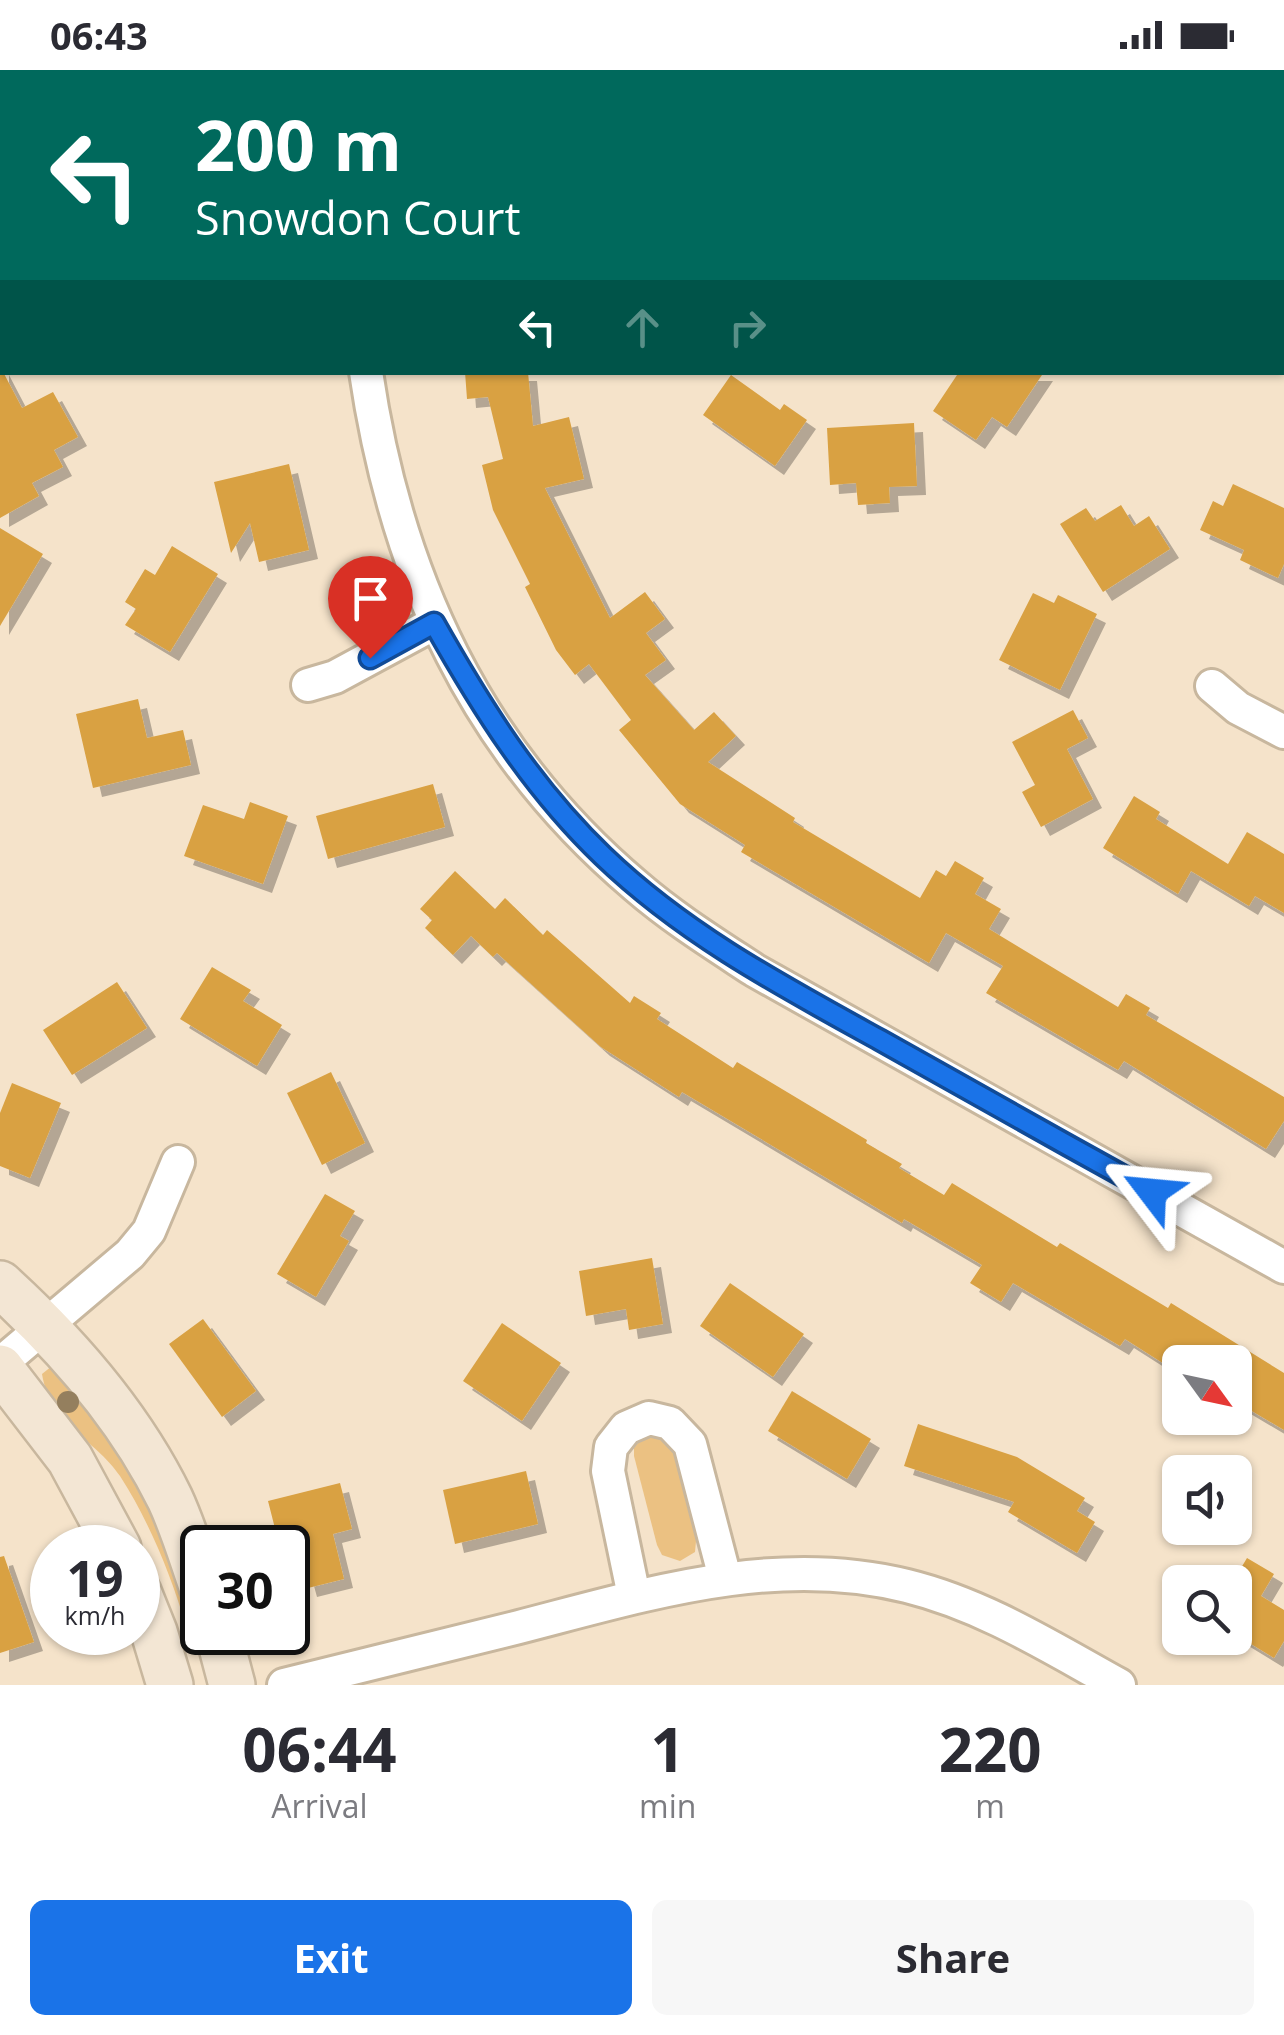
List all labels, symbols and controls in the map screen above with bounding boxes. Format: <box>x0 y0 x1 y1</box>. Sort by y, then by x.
text: 06:43 <box>50 9 148 61</box>
text: 200 m <box>195 96 402 192</box>
icon: left <box>30 110 160 240</box>
text: Snowdon Court <box>195 187 521 248</box>
icon: left <box>510 300 565 355</box>
icon: ahead <box>615 300 670 355</box>
icon: right <box>720 300 775 355</box>
pin <box>328 556 413 659</box>
icon: arrive <box>343 571 398 626</box>
position arrow <box>1100 1140 1204 1244</box>
north arrow <box>1162 1345 1252 1435</box>
map controls <box>1162 1345 1252 1655</box>
button: sound <box>1162 1455 1252 1545</box>
speed limit sign: 30 <box>180 1525 310 1655</box>
text: 19 <box>66 1544 124 1612</box>
button: search <box>1162 1565 1252 1655</box>
text: km/h <box>65 1598 125 1632</box>
text: 06:44 <box>242 1708 397 1790</box>
text: 1 <box>651 1708 685 1790</box>
text: 220 <box>939 1708 1042 1790</box>
text: Arrival <box>271 1784 368 1827</box>
text: min <box>639 1784 696 1827</box>
text: m <box>975 1784 1005 1827</box>
button: Exit <box>30 1900 632 2015</box>
button: Share <box>652 1900 1254 2015</box>

